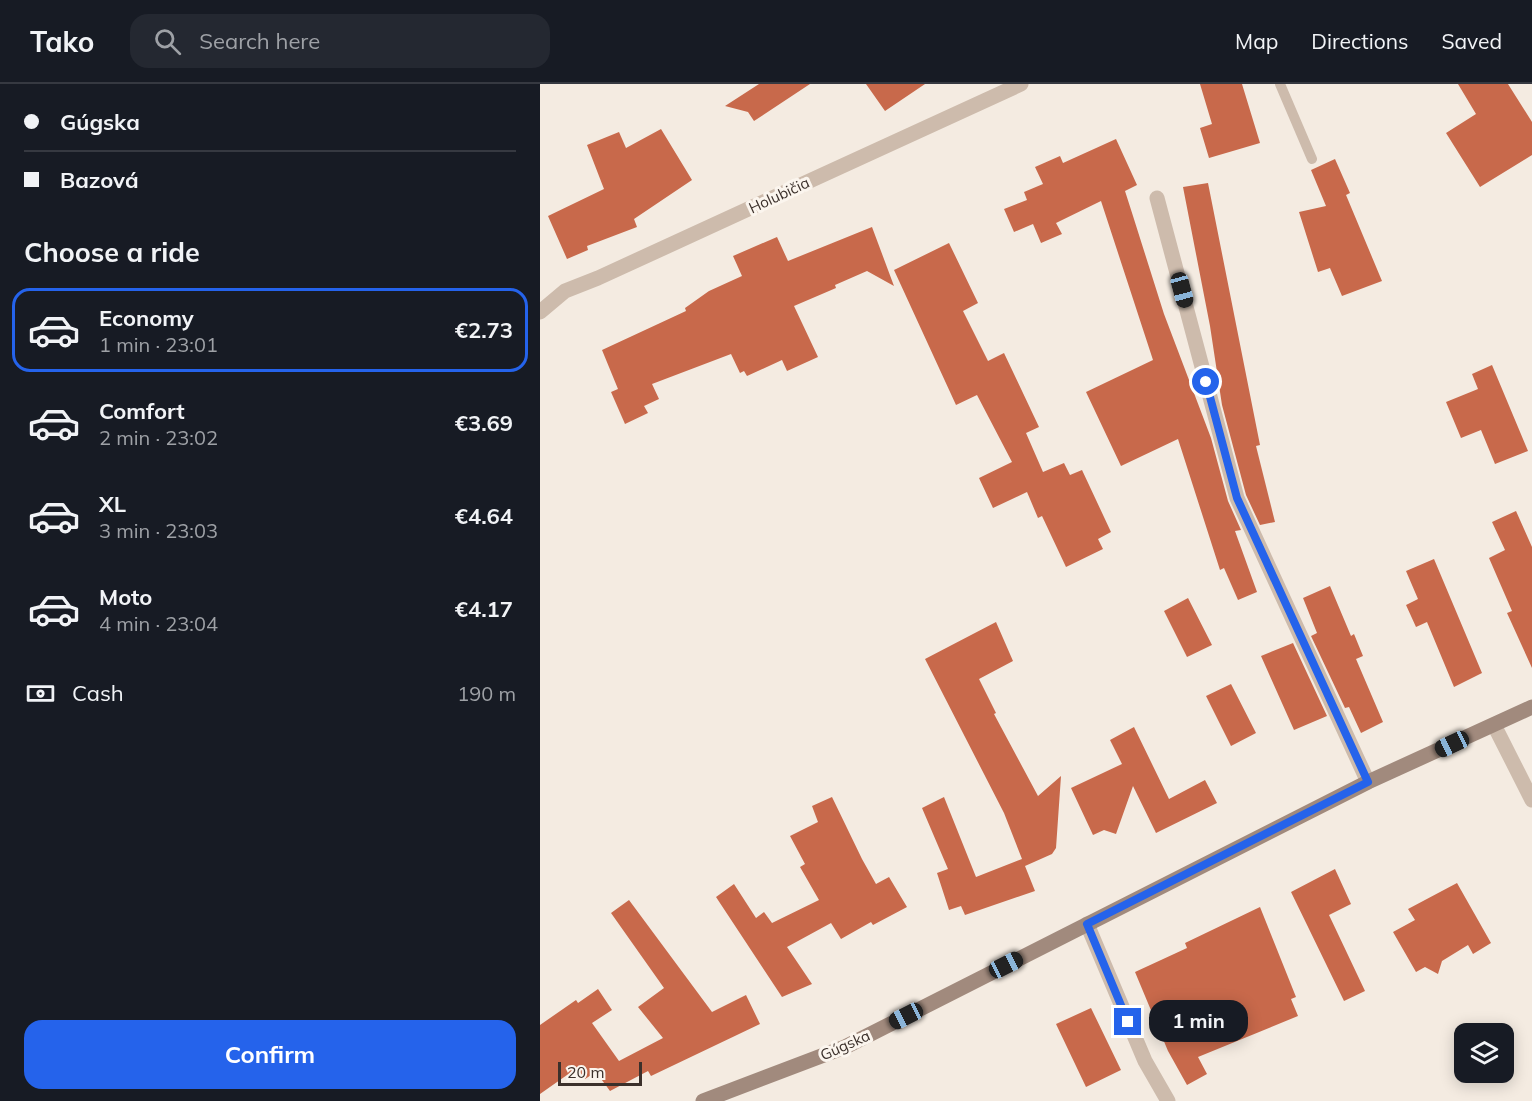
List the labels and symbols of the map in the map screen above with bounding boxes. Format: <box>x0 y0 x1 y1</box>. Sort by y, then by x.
street label: Holubičia <box>746 173 812 217</box>
car <box>1169 270 1195 310</box>
route start <box>1192 368 1219 395</box>
car <box>1432 728 1472 760</box>
car <box>986 949 1026 981</box>
car <box>886 1000 926 1032</box>
callout: 1 min <box>1149 1001 1248 1043</box>
route end <box>1114 1008 1141 1035</box>
street label: Gúgska <box>817 1026 873 1064</box>
scale bar <box>558 1059 642 1086</box>

